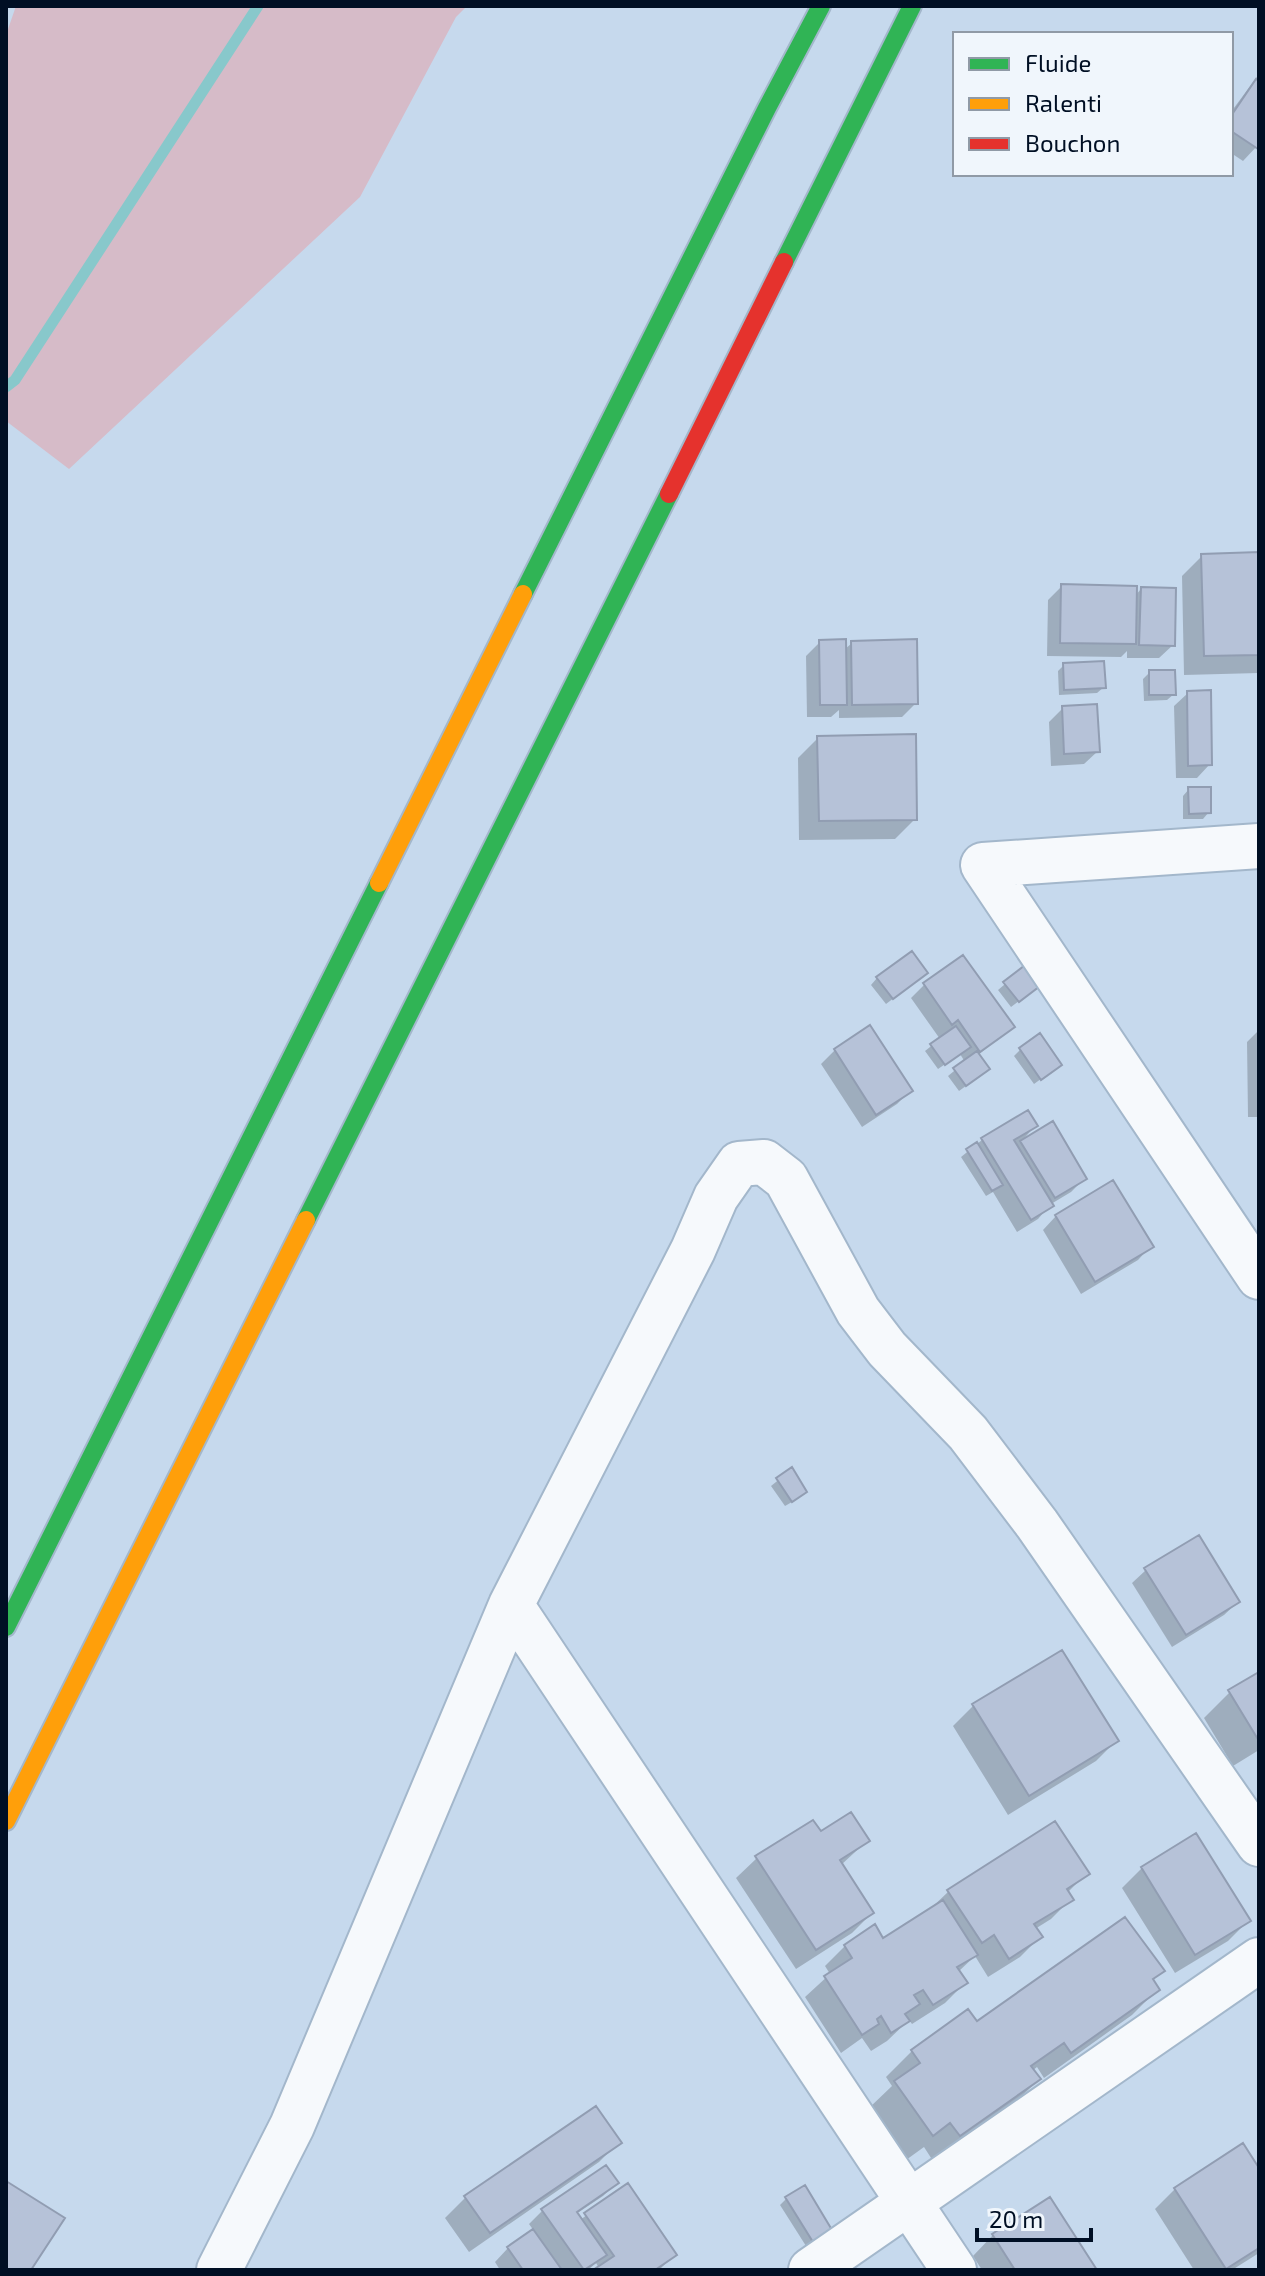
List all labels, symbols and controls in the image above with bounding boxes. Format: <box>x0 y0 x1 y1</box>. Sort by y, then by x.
legend <box>953 32 1233 176</box>
text: Fluide <box>1025 48 1091 77</box>
text: Ralenti <box>1025 88 1102 117</box>
text: Bouchon <box>1025 128 1120 157</box>
scale bar <box>977 2192 1091 2242</box>
text: 20 m <box>989 2204 1043 2233</box>

